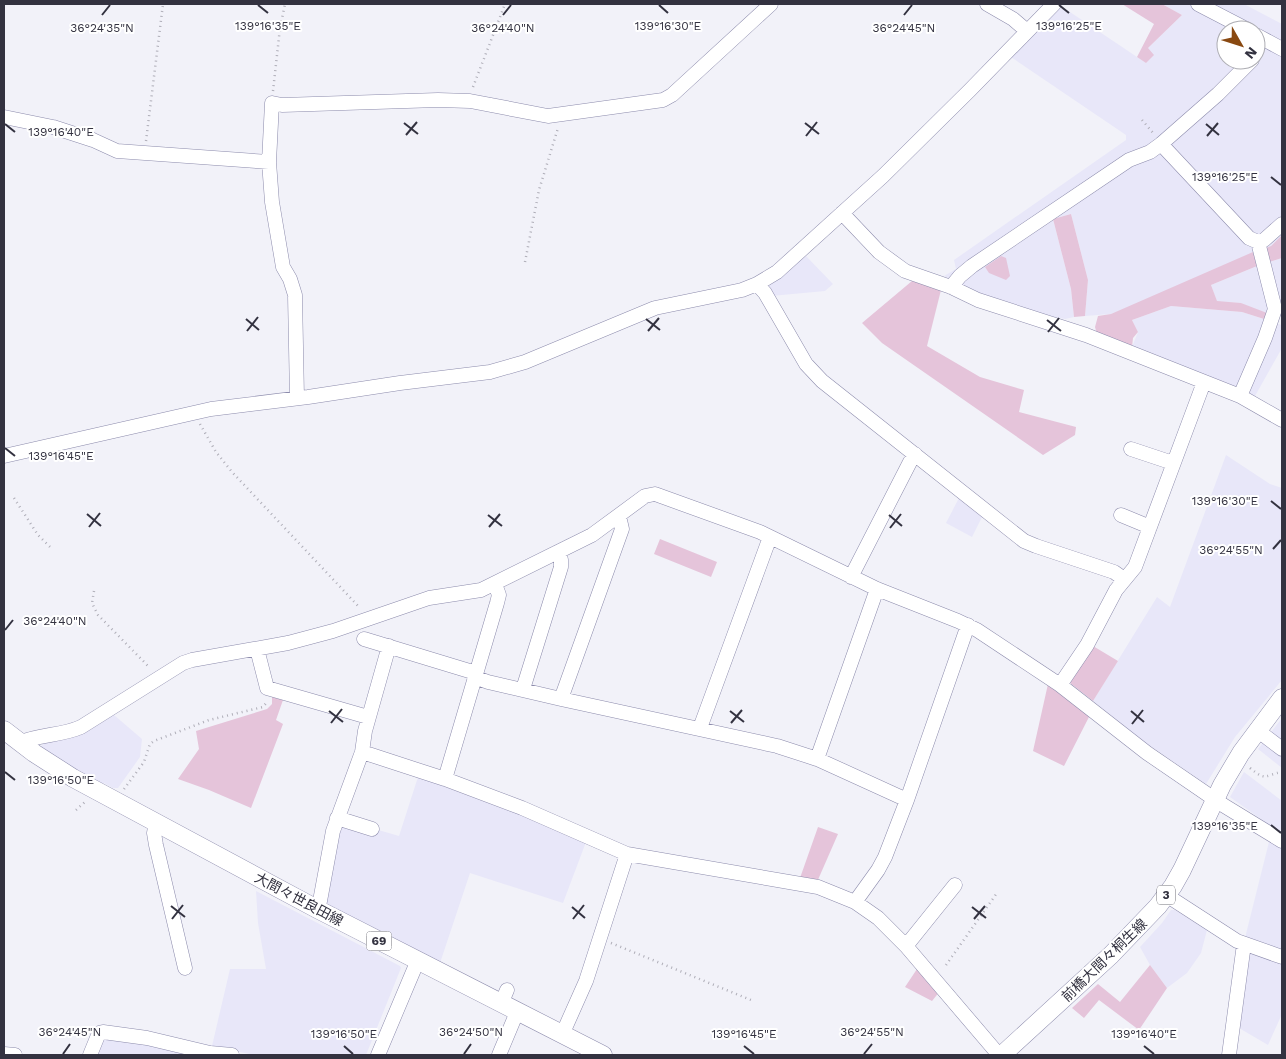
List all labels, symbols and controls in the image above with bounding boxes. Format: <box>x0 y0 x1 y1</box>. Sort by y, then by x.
text: 139°16'35"E <box>235 19 301 33</box>
text: 139°16'30"E <box>635 19 702 33</box>
text: 139°16'25"E <box>1036 19 1102 33</box>
north arrow <box>1216 20 1266 70</box>
text: 36°24'35"N <box>70 21 134 35</box>
text: 36°24'40"N <box>471 21 535 35</box>
text: 36°24'45"N <box>873 21 935 35</box>
text: N <box>1242 44 1261 62</box>
text: 139°16'40"E <box>28 125 94 139</box>
text: 139°16'25"E <box>1192 170 1258 184</box>
text: 139°16'45"E <box>28 449 94 463</box>
text: 139°16'30"E <box>1192 494 1259 508</box>
text: 36°24'55"N <box>1199 543 1263 557</box>
text: 36°24'40"N <box>23 614 87 628</box>
text: 139°16'50"E <box>28 773 95 787</box>
text: 139°16'35"E <box>1192 819 1258 833</box>
street label: 大間々世良田線 <box>252 869 346 929</box>
road number: 3 <box>1157 886 1175 904</box>
street label: 前橋大間々桐生線 <box>1058 915 1150 1005</box>
road number: 69 <box>366 931 392 950</box>
text: 36°24'45"N <box>39 1025 101 1039</box>
text: 36°24'50"N <box>439 1025 503 1039</box>
text: 36°24'55"N <box>840 1025 904 1039</box>
text: 139°16'50"E <box>311 1027 378 1041</box>
text: 139°16'45"E <box>711 1027 777 1041</box>
text: 139°16'40"E <box>1111 1027 1177 1041</box>

